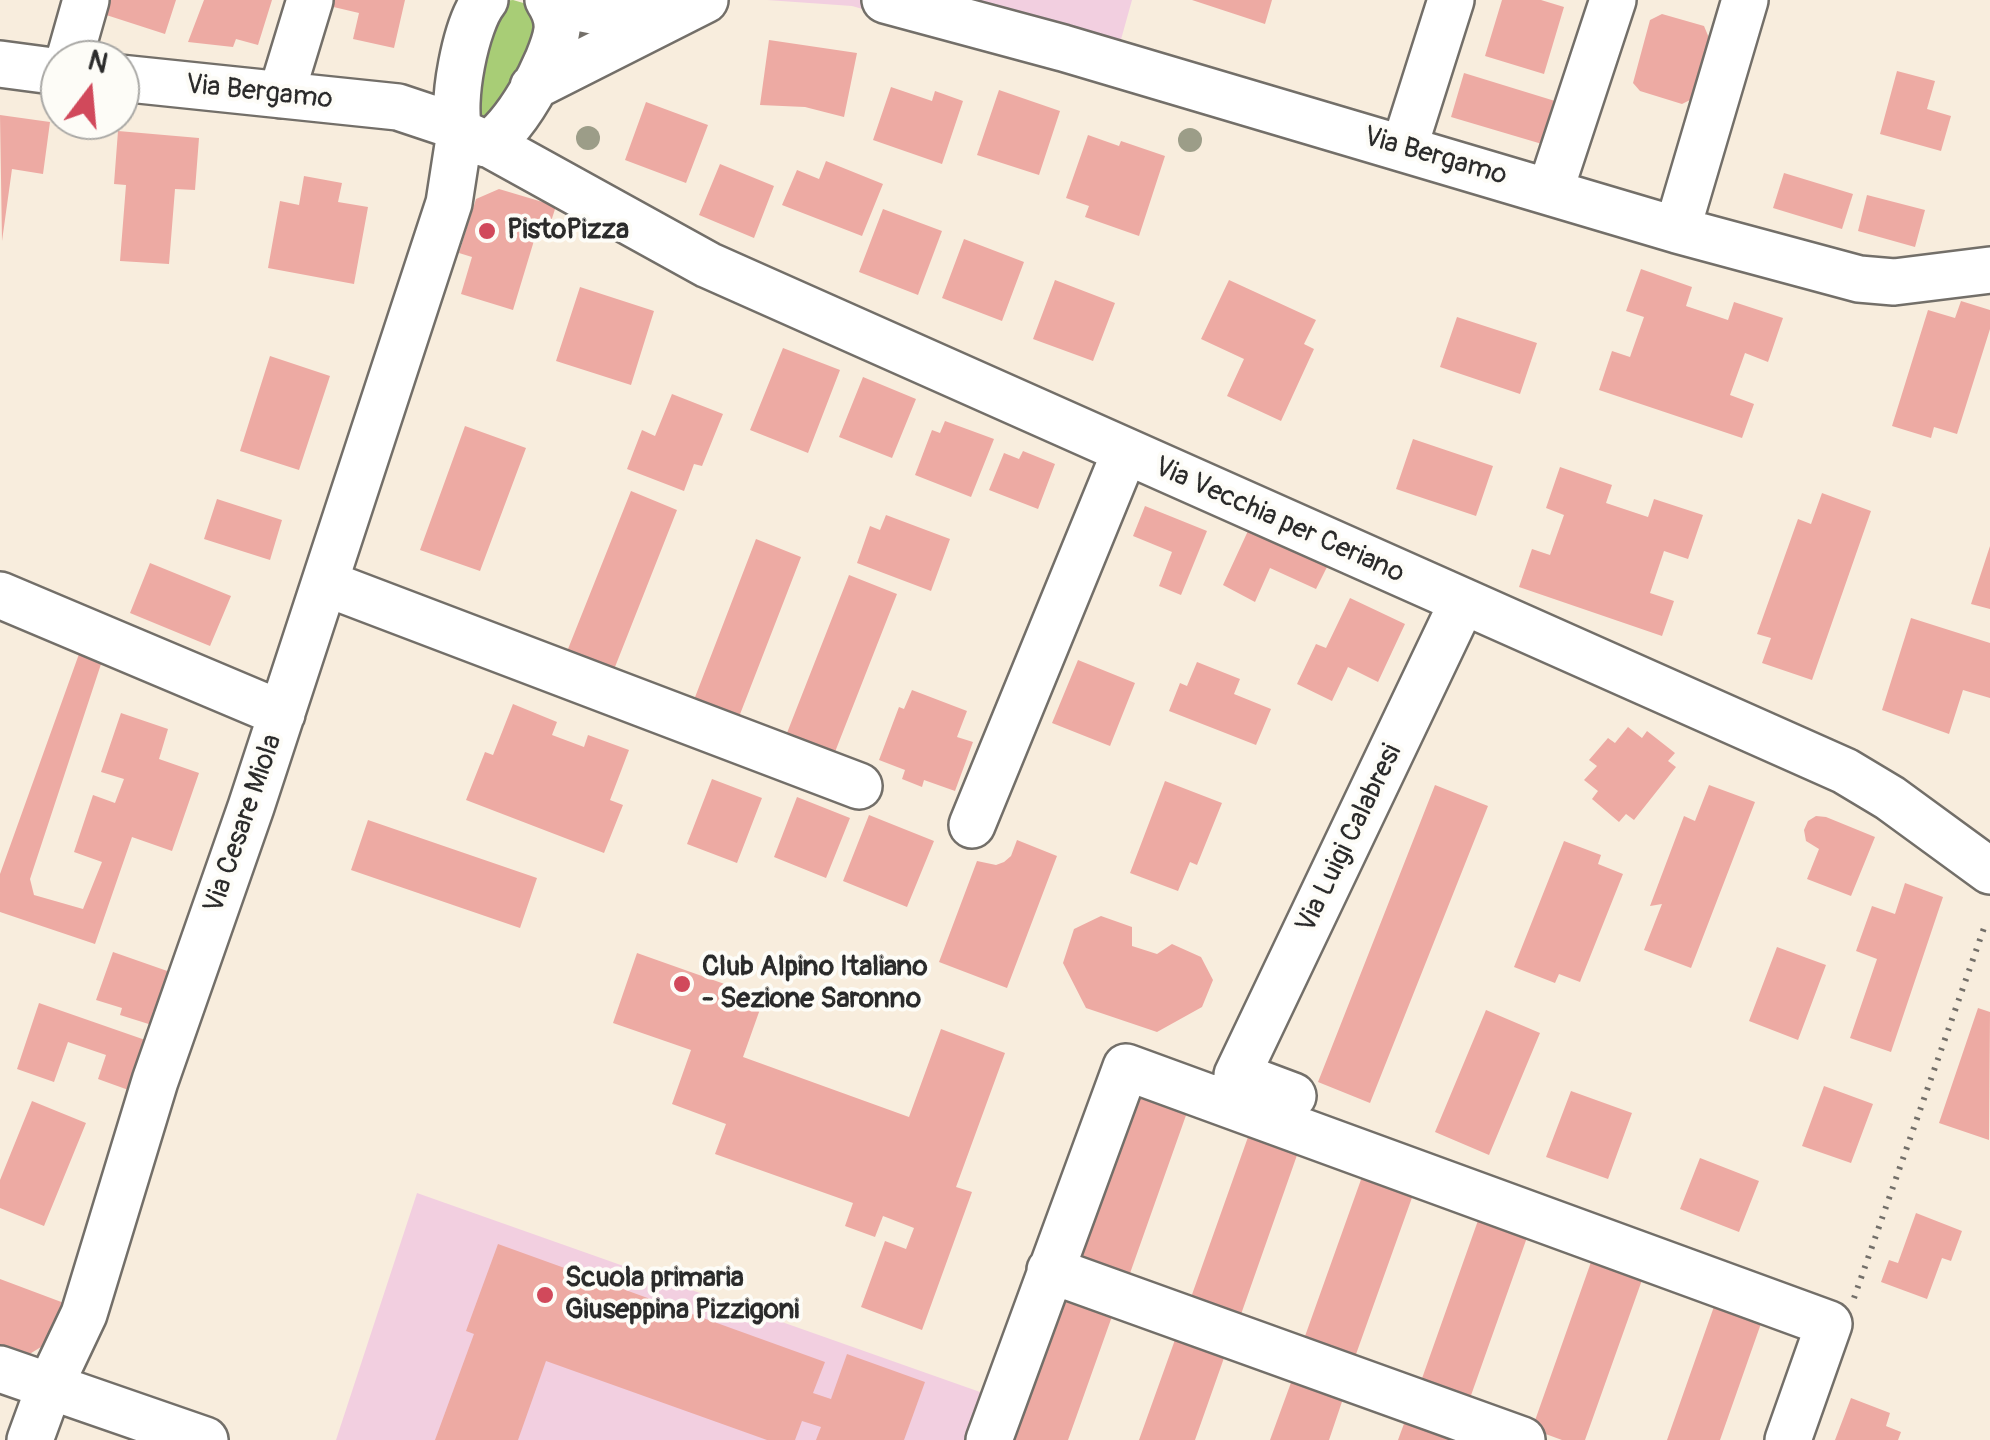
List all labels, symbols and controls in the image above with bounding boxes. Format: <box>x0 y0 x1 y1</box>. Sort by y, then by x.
north arrow <box>40 40 140 140</box>
text: N <box>84 43 112 82</box>
street label: Via Bergamo <box>184 69 334 117</box>
street label: Via Bergamo <box>1359 121 1511 193</box>
place label: PistoPizza <box>507 214 629 248</box>
marker: PistoPizza <box>476 220 498 242</box>
street label: Via Vecchia per Ceriano <box>1149 451 1409 591</box>
street label: Via Cesare Miola <box>198 730 290 918</box>
street label: Via Luigi Calabresi <box>1290 739 1410 939</box>
place label: Club Alpino Italiano - Sezione Saronno <box>702 951 928 1017</box>
marker: Club Alpino Italiano - Sezione Saronno <box>671 973 693 995</box>
place label: Scuola primaria Giuseppina Pizzigoni <box>565 1262 799 1328</box>
marker: Scuola primaria Giuseppina Pizzigoni <box>534 1284 556 1306</box>

